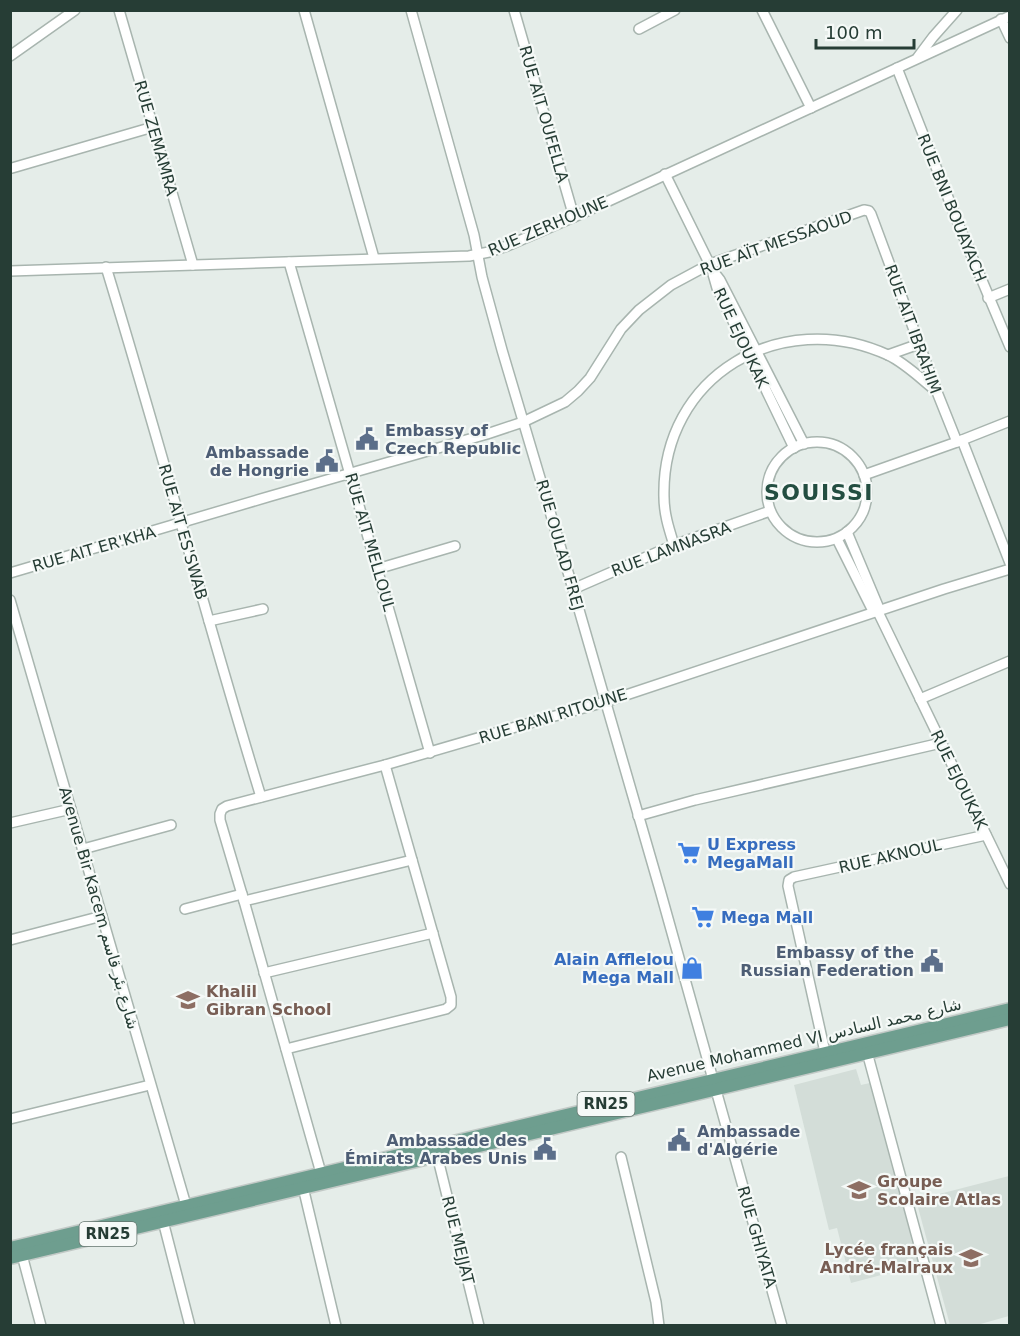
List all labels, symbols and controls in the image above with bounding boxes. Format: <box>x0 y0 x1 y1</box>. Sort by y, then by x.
scale bar <box>816 12 914 50</box>
text: 100 m <box>825 22 883 43</box>
street label: RUE AIT OUFELLA <box>515 43 573 185</box>
street label: RUE ZEMAMRA <box>130 78 182 198</box>
street label: RUE BNI BOUAYACH <box>914 131 990 285</box>
street label: RUE ZERHOUNE <box>485 192 611 260</box>
street label: RUE AÏT MESSAOUD <box>697 207 855 279</box>
street label: RUE AIT IBRAHIM <box>881 262 945 396</box>
street label: RUE EJOUKAK <box>709 285 773 392</box>
place label: Embassy of Czech Republic <box>385 421 521 458</box>
public building icon: Embassy of Czech Republic <box>354 426 380 452</box>
place label: Ambassade de Hongrie <box>206 443 309 480</box>
public building icon: Ambassade de Hongrie <box>314 448 340 474</box>
street label: RUE AIT ES'SWAB <box>155 462 211 602</box>
street label: RUE AIT MELLOUL <box>341 471 399 613</box>
street label: RUE OULAD FREJ <box>532 477 588 613</box>
district label: SOUISSI <box>764 480 874 505</box>
street label: RUE LAMNASRA <box>609 517 734 581</box>
street label: RUE AIT ER'KHA <box>30 522 158 576</box>
street label: RUE BANI RITOUNE <box>477 684 629 748</box>
street label: RUE EJOUKAK <box>927 727 992 834</box>
street label: Avenue Bir Kacem شارع بئر قاسم <box>54 785 143 1032</box>
place label: U Express MegaMall <box>707 835 796 872</box>
street label: RUE AKNOUL <box>837 835 943 877</box>
supermarket icon: U Express MegaMall <box>676 840 702 866</box>
supermarket icon: Mega Mall <box>690 904 716 930</box>
place label: Mega Mall <box>721 908 813 927</box>
place label: Embassy of the Russian Federation <box>740 943 914 980</box>
public building icon: Embassy of the Russian Federation <box>919 948 945 974</box>
place label: Alain Afflelou Mega Mall <box>554 950 674 987</box>
shop icon: Alain Afflelou Mega Mall <box>679 955 705 981</box>
place label: Khalil Gibran School <box>206 982 332 1019</box>
school or university icon: Khalil Gibran School <box>175 987 201 1013</box>
street label: Avenue Mohammed VI شارع محمد السادس <box>645 994 963 1087</box>
road number: RN25 <box>578 1092 634 1116</box>
place label: Ambassade d'Algérie <box>697 1122 801 1159</box>
public building icon: Ambassade d'Algérie <box>666 1127 692 1153</box>
place label: Ambassade des Émirats Arabes Unis <box>345 1131 527 1168</box>
public building icon: Ambassade des Émirats Arabes Unis <box>532 1136 558 1162</box>
place label: Groupe Scolaire Atlas <box>877 1172 1001 1209</box>
school or university icon: Groupe Scolaire Atlas <box>846 1177 872 1203</box>
street label: RUE GHIYATA <box>733 1184 781 1290</box>
street label: RUE MEJJAT <box>438 1194 478 1286</box>
road number: RN25 <box>80 1222 136 1246</box>
place label: Lycée français André-Malraux <box>820 1240 954 1277</box>
school or university icon: Lycée français André-Malraux <box>958 1245 984 1271</box>

